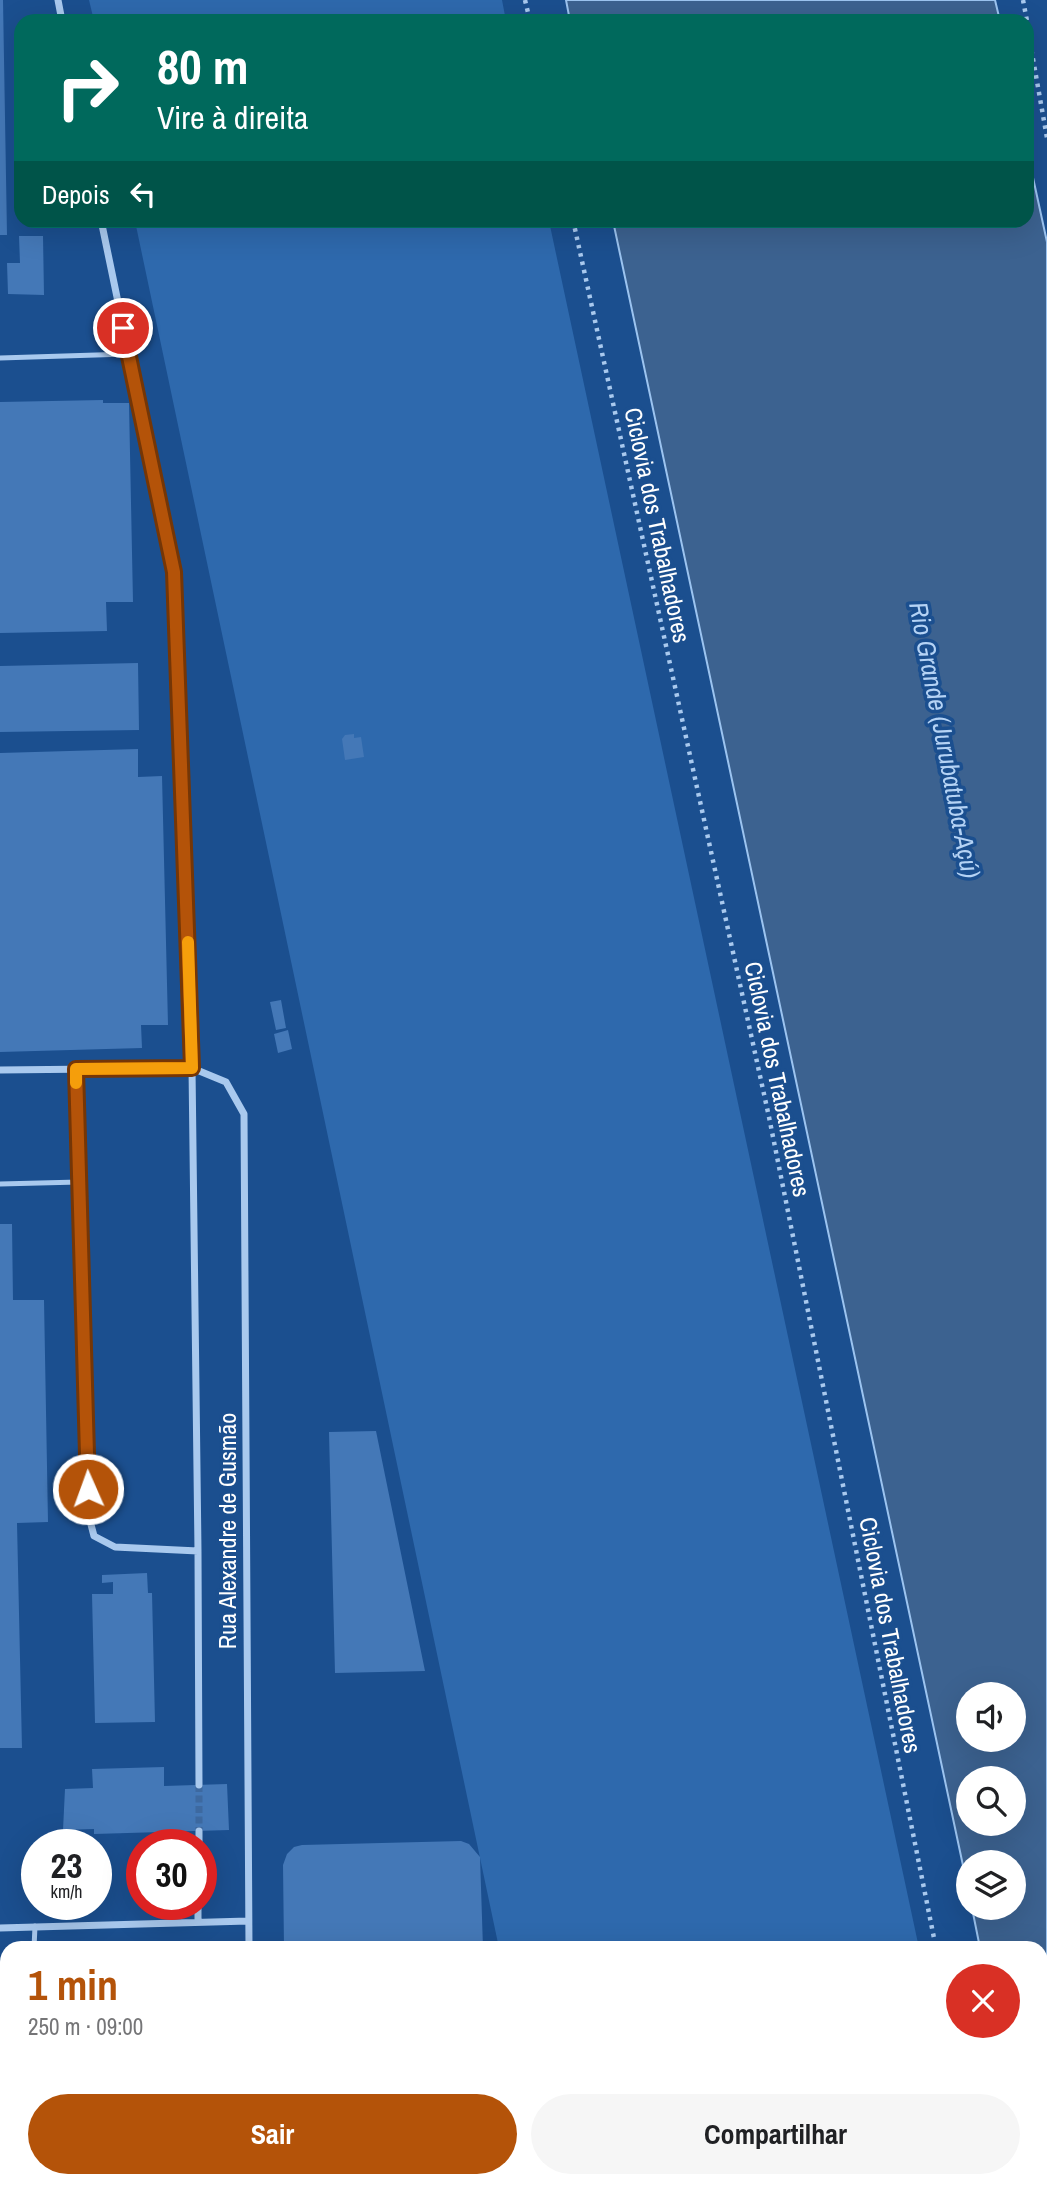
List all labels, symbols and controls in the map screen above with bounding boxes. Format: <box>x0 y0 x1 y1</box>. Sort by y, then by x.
text: 80 m <box>157 33 249 99</box>
icon: right <box>42 42 133 133</box>
text: Vire à direita <box>157 96 308 139</box>
icon: left <box>124 175 162 213</box>
text: Depois <box>42 177 110 212</box>
pin <box>93 298 153 358</box>
icon: arrive <box>104 309 142 347</box>
street label: Ciclovia dos Trabalhadores <box>617 404 699 646</box>
water label: Rio Grande (Jurubatuba-Açú) <box>901 599 989 881</box>
street label: Ciclovia dos Trabalhadores <box>737 958 819 1200</box>
street label: Rua Alexandre de Gusmão <box>211 1413 243 1649</box>
position arrow <box>51 1452 125 1526</box>
street label: Ciclovia dos Trabalhadores <box>852 1514 930 1756</box>
map controls <box>956 1682 1026 1920</box>
button: sound <box>956 1682 1026 1752</box>
button: search <box>956 1766 1026 1836</box>
speed limit sign: 30 <box>126 1829 217 1920</box>
text: 23 <box>51 1842 82 1889</box>
button: layers <box>956 1850 1026 1920</box>
text: km/h <box>51 1879 83 1904</box>
text: 1 min <box>28 1957 118 2013</box>
button: close <box>946 1964 1020 2038</box>
text: 250 m · 09:00 <box>28 2011 143 2042</box>
button: Sair <box>28 2094 517 2174</box>
button: Compartilhar <box>531 2094 1020 2174</box>

